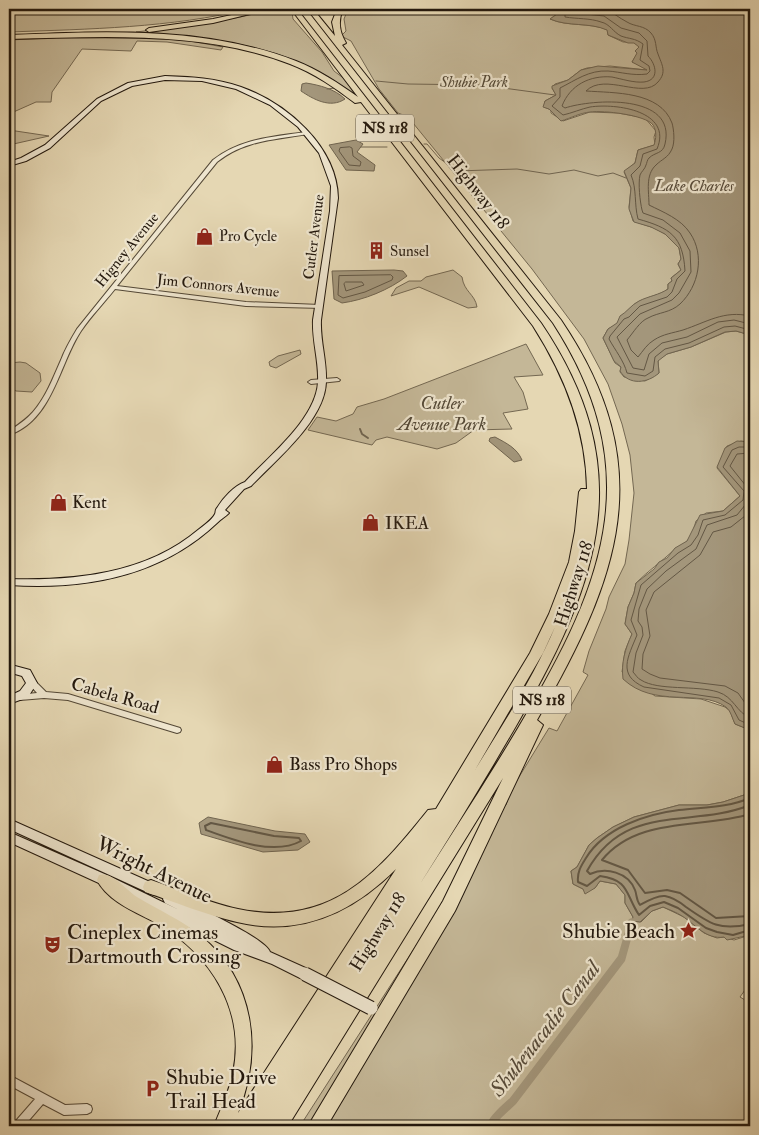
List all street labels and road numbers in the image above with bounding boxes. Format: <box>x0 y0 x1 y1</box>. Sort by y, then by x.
road number: NS 118 <box>356 115 414 142</box>
street label: Highway 118 <box>442 150 514 234</box>
street label: Cutler Avenue <box>299 193 329 281</box>
street label: Higney Avenue <box>91 209 163 291</box>
street label: Jim Connors Avenue <box>155 270 280 303</box>
street label: Highway 118 <box>549 538 599 630</box>
street label: Cabela Road <box>68 673 162 720</box>
road number: NS 118 <box>513 686 571 714</box>
street label: Wright Avenue <box>90 830 217 910</box>
street label: Highway 118 <box>345 888 411 976</box>

